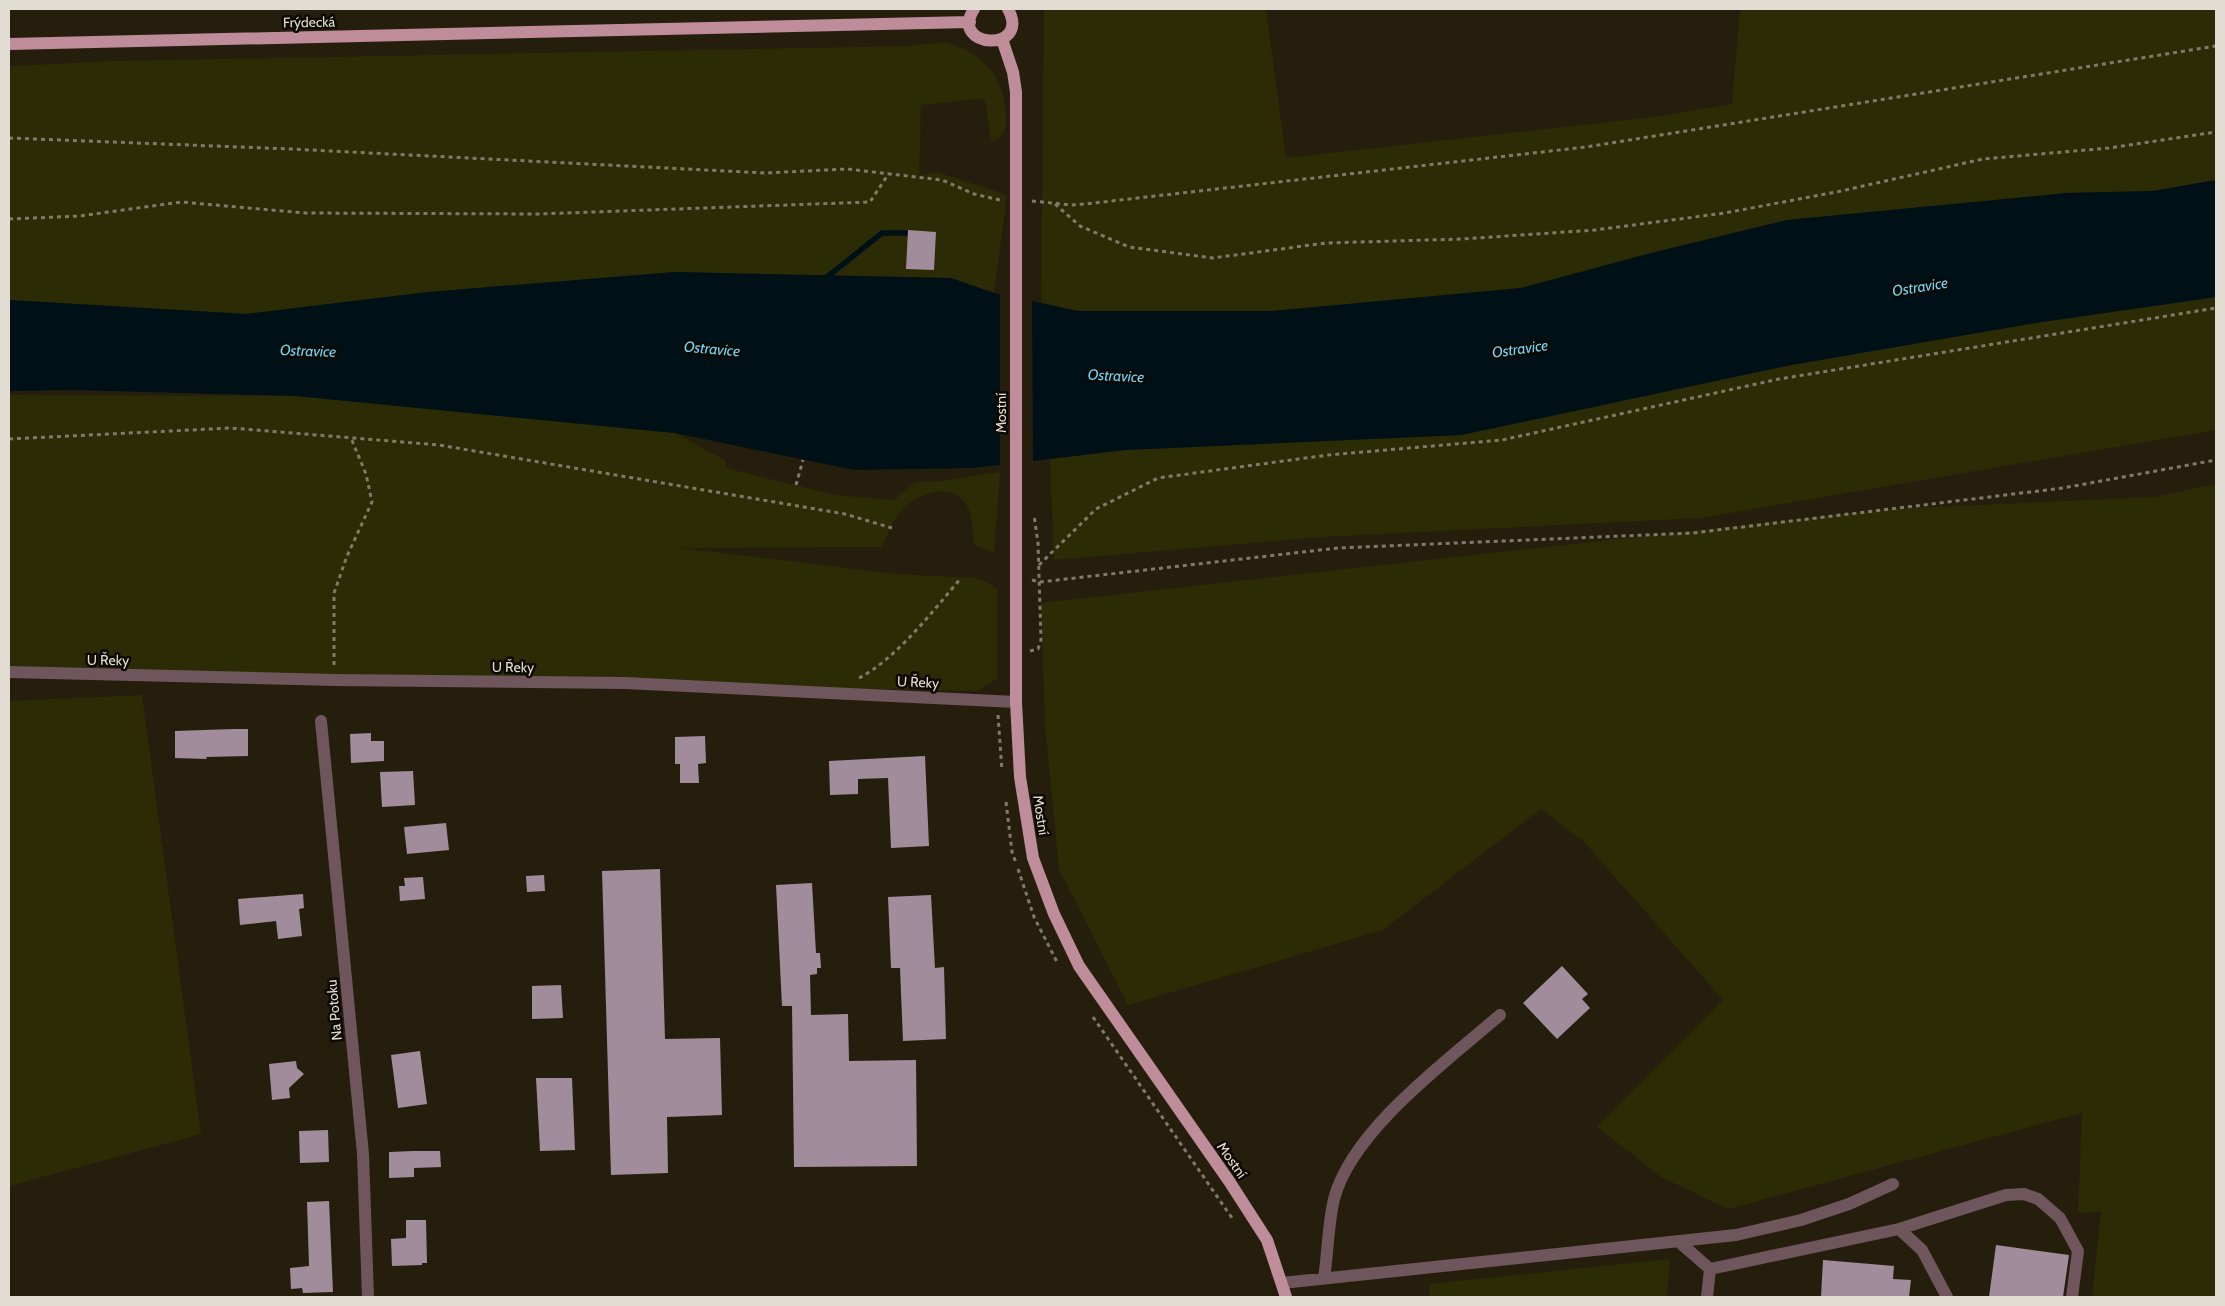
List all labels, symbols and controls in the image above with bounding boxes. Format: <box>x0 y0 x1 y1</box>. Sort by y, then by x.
street label: Frýdecká <box>283 13 336 31</box>
water label: Ostravice <box>1891 274 1949 300</box>
water label: Ostravice <box>1491 336 1549 362</box>
water label: Ostravice <box>683 338 741 360</box>
water label: Ostravice <box>280 341 337 361</box>
water label: Ostravice <box>1087 366 1145 386</box>
street label: Mostní <box>992 393 1010 433</box>
street label: U Řeky <box>87 651 129 669</box>
street label: U Řeky <box>492 658 534 676</box>
street label: U Řeky <box>896 672 940 692</box>
street label: Mostní <box>1029 794 1053 836</box>
street label: Na Potoku <box>322 979 346 1041</box>
street label: Mostní <box>1213 1138 1251 1182</box>

